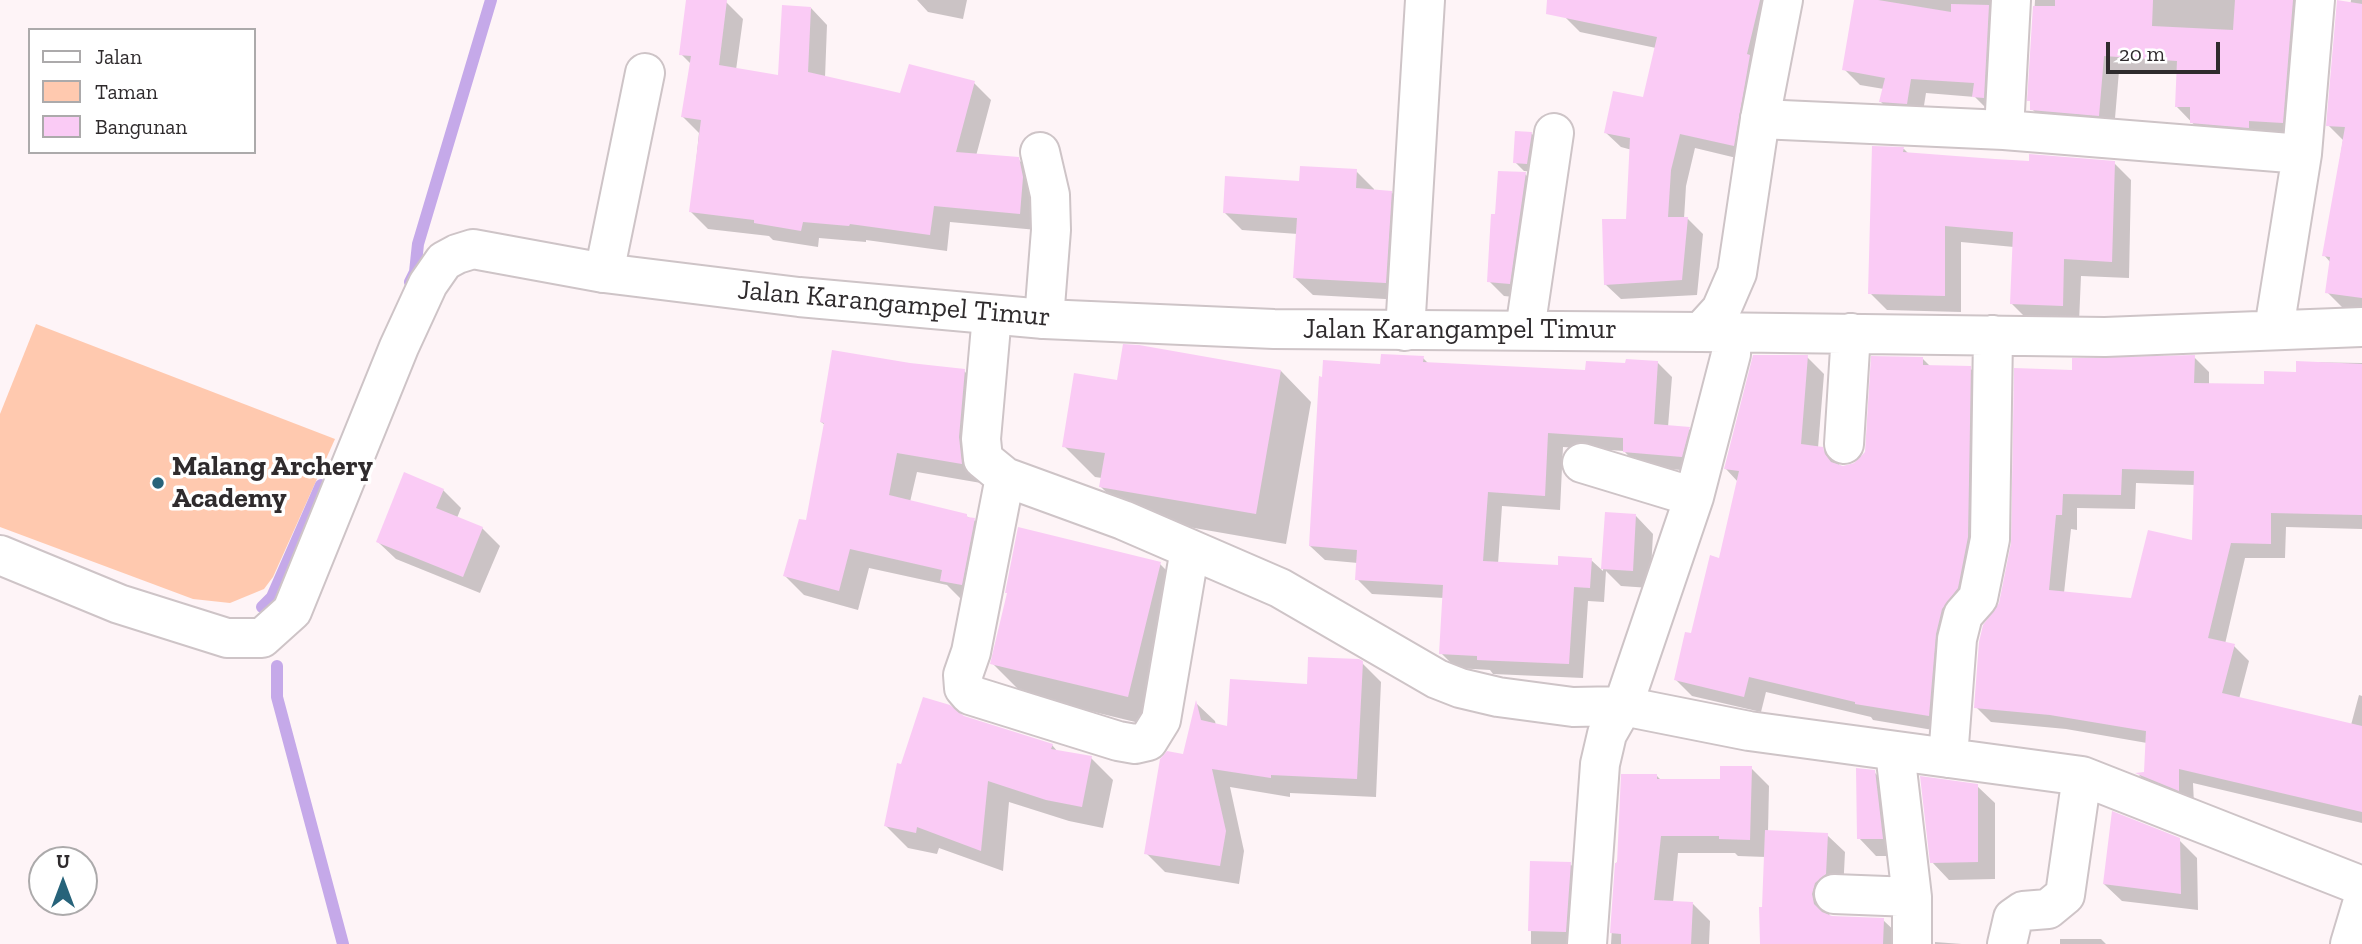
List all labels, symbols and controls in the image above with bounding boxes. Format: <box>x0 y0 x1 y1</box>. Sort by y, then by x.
legend <box>28 28 256 154</box>
scale bar <box>2110 28 2224 72</box>
text: 20 m <box>2119 41 2165 66</box>
text: Jalan <box>95 44 142 69</box>
text: Taman <box>95 79 158 104</box>
text: Bangunan <box>95 114 187 139</box>
street label: Jalan Karangampel Timur <box>736 274 1052 334</box>
street label: Jalan Karangampel Timur <box>1303 313 1617 347</box>
place label: Malang Archery Academy <box>172 450 373 516</box>
marker: Malang Archery Academy <box>150 475 166 491</box>
north arrow <box>28 846 98 916</box>
text: U <box>56 850 70 873</box>

